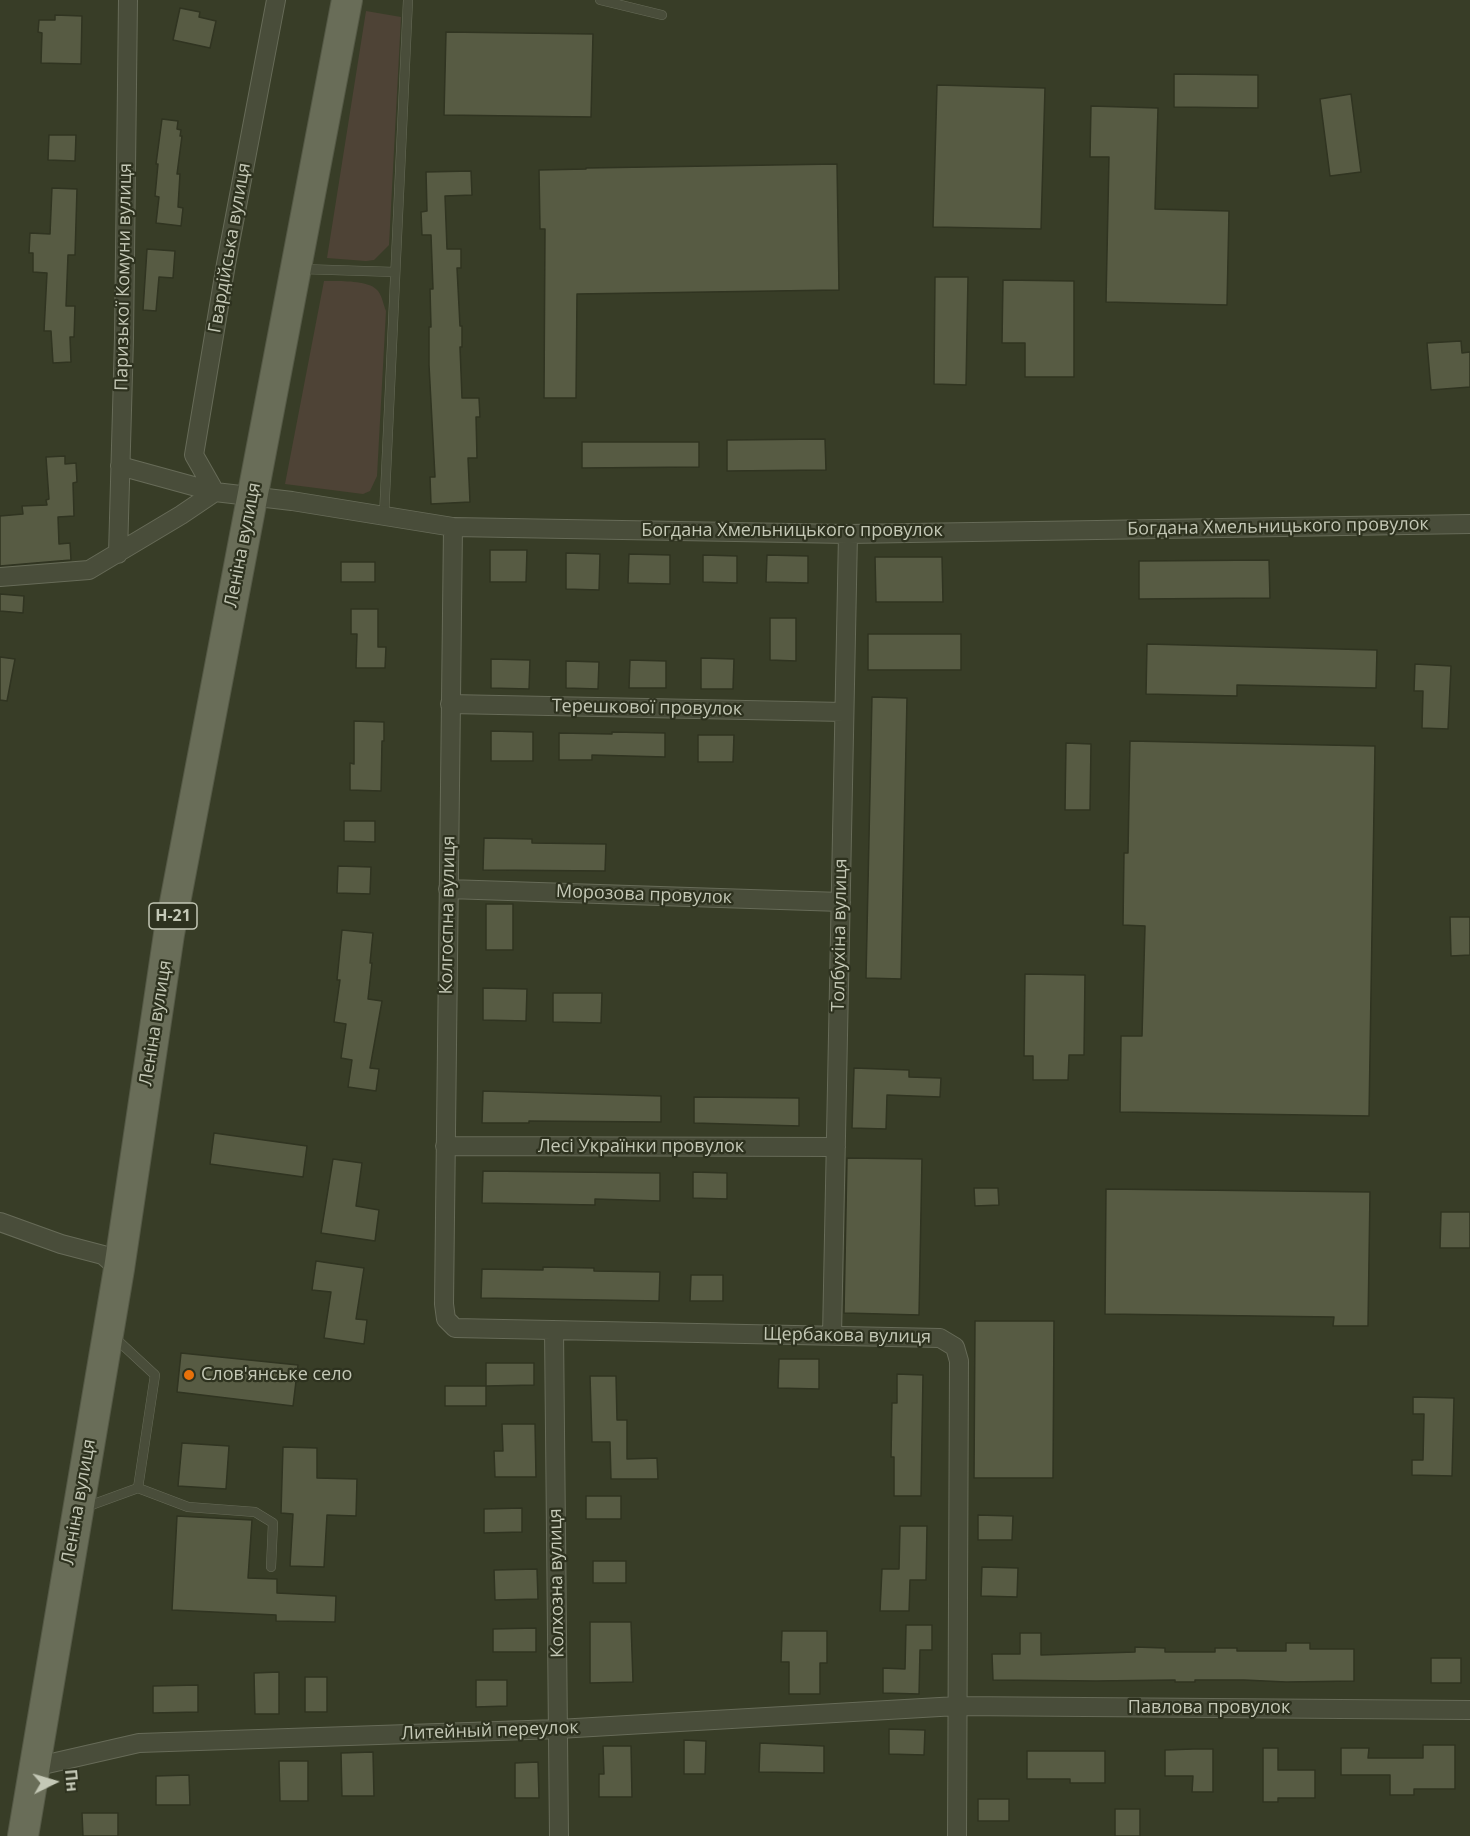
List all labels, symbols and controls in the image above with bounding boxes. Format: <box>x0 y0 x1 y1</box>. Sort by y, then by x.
street label: Гвардійська вулиця <box>204 161 256 335</box>
street label: Паризької Комуни вулиця <box>111 163 137 391</box>
street label: Леніна вулиця <box>220 481 266 609</box>
street label: Богдана Хмельницького провулок <box>1127 514 1429 540</box>
street label: Богдана Хмельницького провулок <box>641 520 943 542</box>
street label: Терешкової провулок <box>552 696 742 720</box>
street label: Колгоспна вулиця <box>436 835 460 995</box>
street label: Толбухіна вулиця <box>828 858 852 1012</box>
street label: Морозова провулок <box>556 881 732 909</box>
road number: Н-21 <box>149 903 197 929</box>
street label: Леніна вулиця <box>135 959 177 1087</box>
street label: Лесі Українки провулок <box>538 1136 744 1158</box>
street label: Щербакова вулиця <box>763 1324 931 1348</box>
place label: Слов'янське село <box>201 1364 352 1386</box>
marker: Слов'янське село <box>182 1368 196 1382</box>
street label: Леніна вулиця <box>57 1438 101 1566</box>
street label: Колхозна вулиця <box>545 1508 569 1658</box>
street label: Павлова провулок <box>1128 1697 1290 1719</box>
street label: Литейный переулок <box>401 1717 579 1745</box>
north arrow <box>24 1752 84 1812</box>
text: Пн <box>60 1768 84 1793</box>

